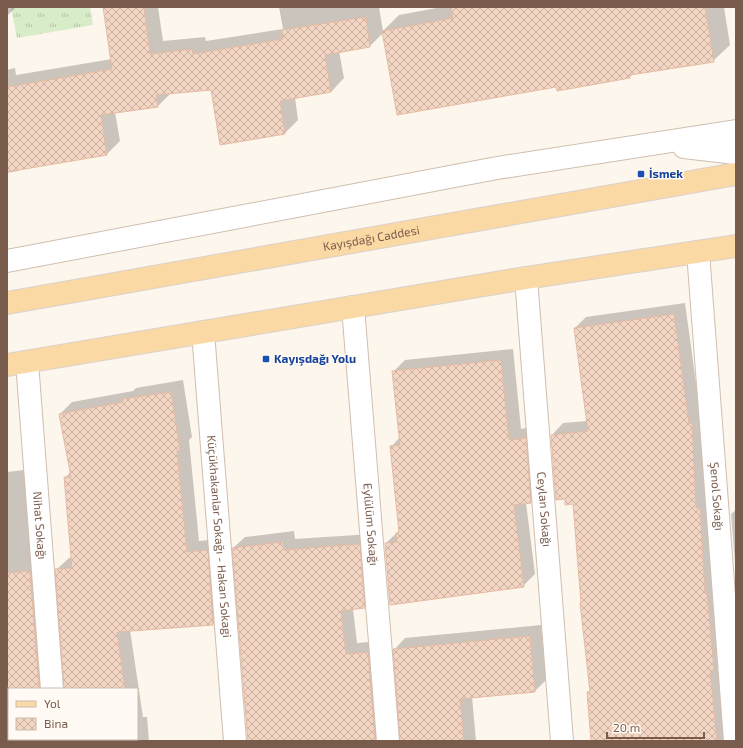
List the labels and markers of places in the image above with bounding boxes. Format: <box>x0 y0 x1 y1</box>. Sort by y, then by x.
place label: İsmek <box>649 166 683 180</box>
marker: İsmek <box>636 169 646 179</box>
place label: Kayışdağı Yolu <box>274 351 356 366</box>
marker: Kayışdağı Yolu <box>261 354 271 364</box>

